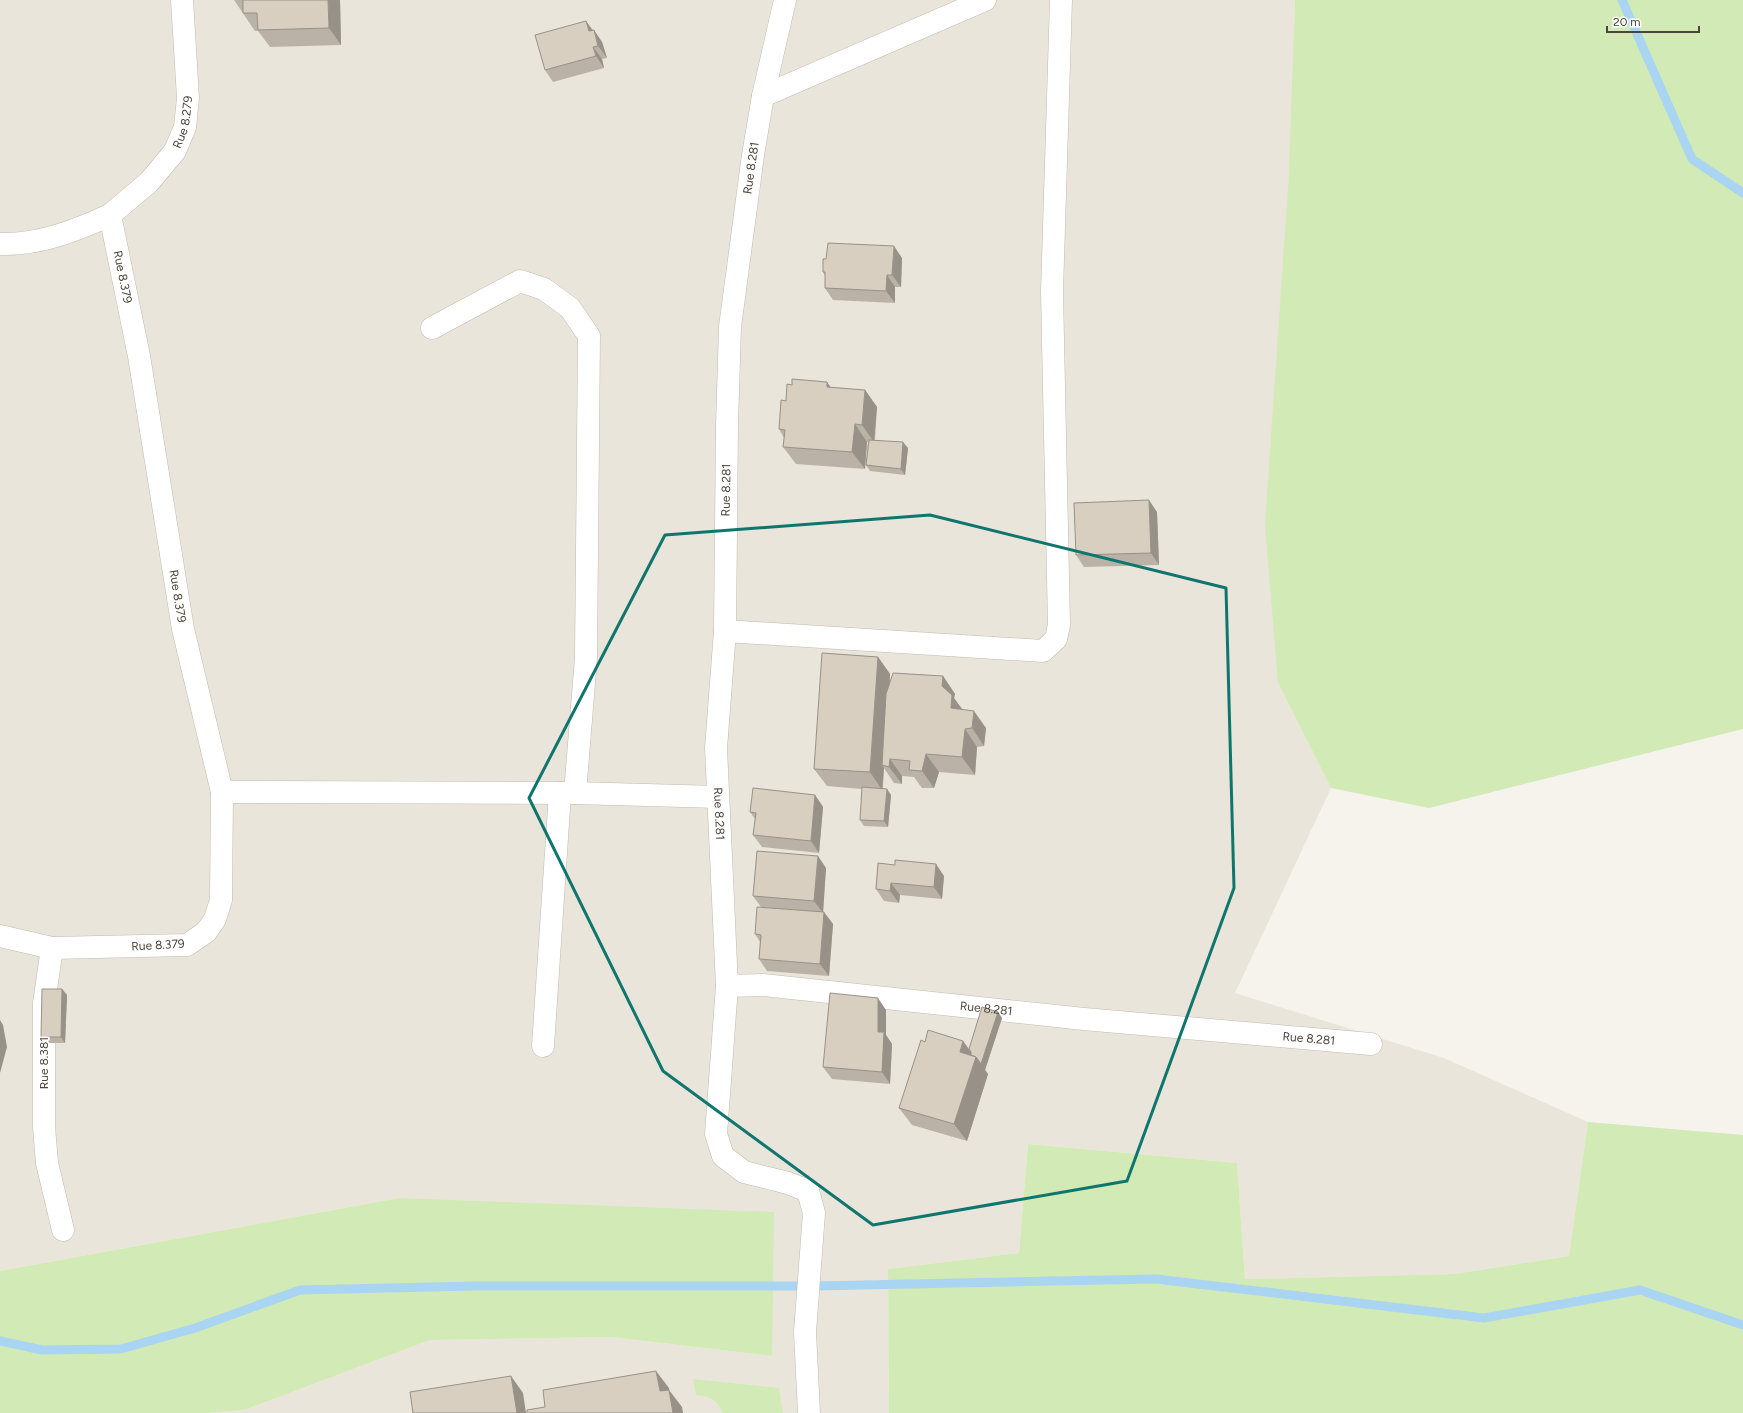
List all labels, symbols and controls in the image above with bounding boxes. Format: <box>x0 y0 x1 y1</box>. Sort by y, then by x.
scale bar <box>1607 8 1699 34</box>
text: 20 m <box>1613 15 1641 29</box>
street label: Rue 8.279 <box>170 95 195 150</box>
street label: Rue 8.281 <box>740 141 762 195</box>
street label: Rue 8.379 <box>111 249 135 305</box>
street label: Rue 8.281 <box>719 464 733 516</box>
street label: Rue 8.379 <box>167 569 189 624</box>
street label: Rue 8.281 <box>711 787 727 840</box>
street label: Rue 8.379 <box>131 937 185 953</box>
street label: Rue 8.281 <box>959 999 1013 1018</box>
street label: Rue 8.281 <box>1282 1029 1336 1048</box>
street label: Rue 8.381 <box>37 1037 51 1089</box>

